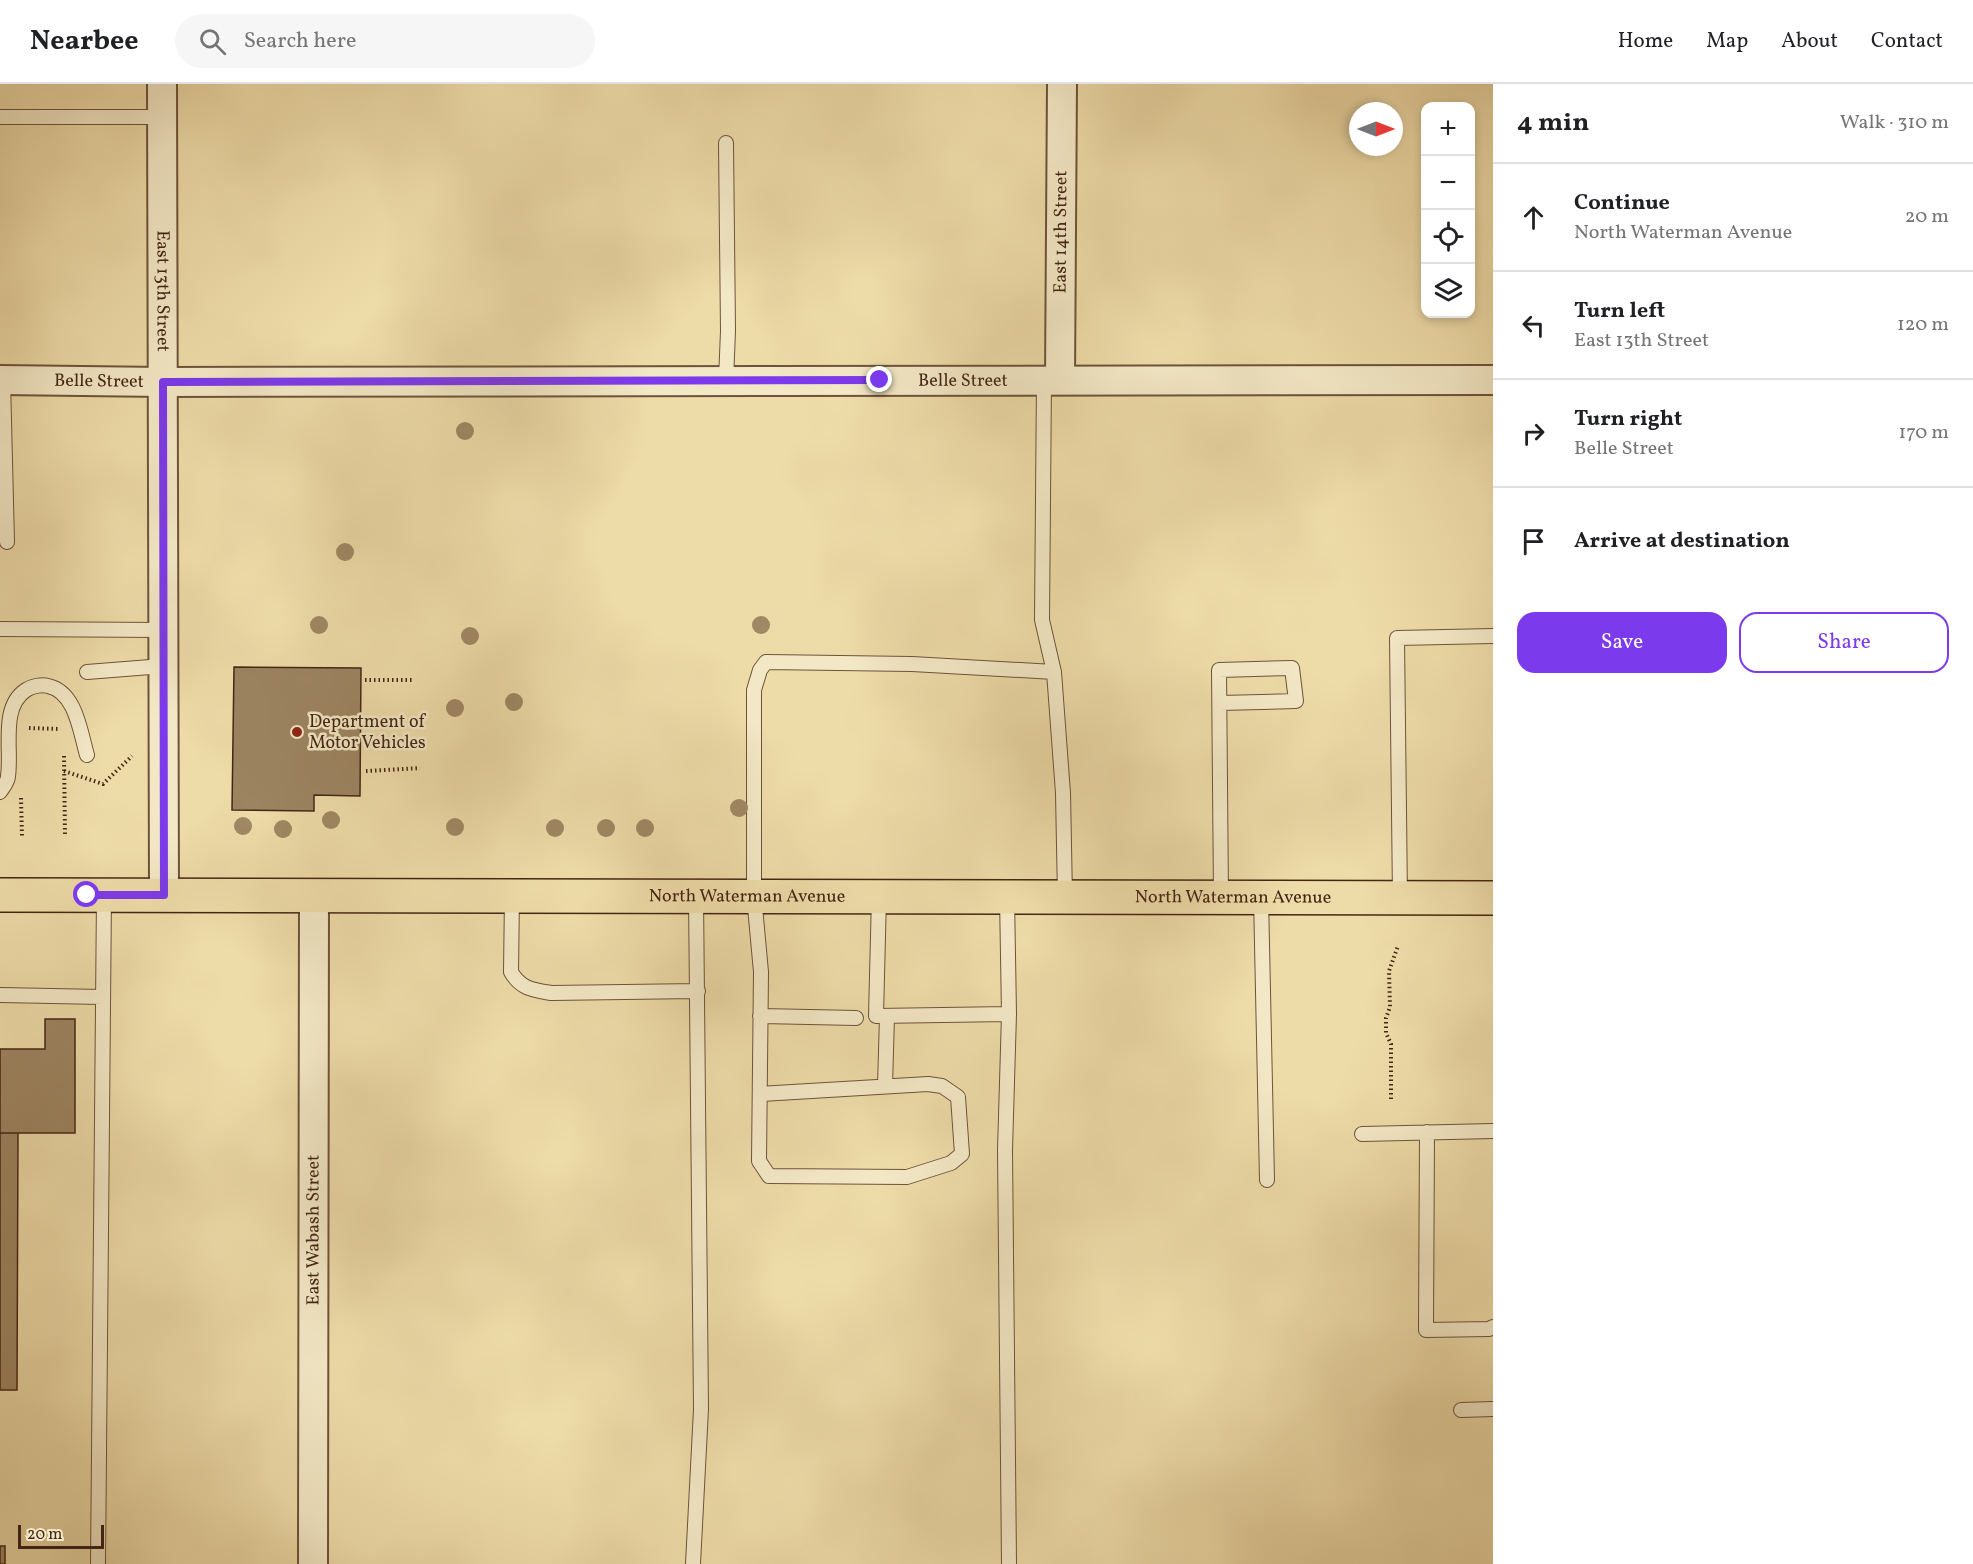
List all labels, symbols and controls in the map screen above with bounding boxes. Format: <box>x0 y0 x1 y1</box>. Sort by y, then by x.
search box <box>175 14 595 68</box>
text: Nearbee <box>30 22 139 61</box>
icon: search <box>196 25 229 58</box>
text: Search here <box>244 26 356 57</box>
text: Home <box>1618 27 1673 56</box>
text: Map <box>1706 27 1748 56</box>
text: About <box>1781 27 1838 56</box>
text: Contact <box>1871 27 1943 56</box>
north arrow <box>1349 102 1403 156</box>
map controls <box>1421 102 1475 318</box>
button: + <box>1421 102 1475 156</box>
text: 4 min <box>1517 105 1589 141</box>
text: Walk · 310 m <box>1840 109 1949 137</box>
button: − <box>1421 156 1475 210</box>
street label: East 14th Street <box>1048 170 1074 294</box>
text: Continue <box>1574 188 1670 219</box>
icon: ahead <box>1517 201 1550 234</box>
text: 20 m <box>1905 203 1949 231</box>
button: locate <box>1421 210 1475 264</box>
text: North Waterman Avenue <box>1574 219 1792 247</box>
street label: East 13th Street <box>150 230 175 352</box>
button: layers <box>1421 264 1475 318</box>
text: Turn left <box>1574 296 1665 327</box>
icon: left <box>1517 309 1550 342</box>
text: 120 m <box>1897 311 1949 339</box>
text: East 13th Street <box>1574 327 1709 355</box>
route end <box>866 366 892 392</box>
street label: Belle Street <box>54 368 144 394</box>
street label: Belle Street <box>918 368 1008 393</box>
text: Turn right <box>1574 404 1682 435</box>
icon: right <box>1517 417 1550 450</box>
text: 170 m <box>1899 419 1949 447</box>
text: Belle Street <box>1574 435 1674 463</box>
icon: arrive <box>1517 525 1550 558</box>
text: Arrive at destination <box>1574 526 1790 557</box>
button: Save <box>1517 612 1727 673</box>
button: Share <box>1739 612 1949 673</box>
place label: Department of Motor Vehicles <box>309 710 427 756</box>
marker: Department of Motor Vehicles <box>290 725 304 739</box>
route start <box>73 881 99 907</box>
street label: North Waterman Avenue <box>649 884 845 909</box>
street label: North Waterman Avenue <box>1135 885 1331 910</box>
street label: East Wabash Street <box>301 1155 326 1305</box>
scale bar <box>18 1522 104 1550</box>
text: 20 m <box>27 1524 62 1546</box>

